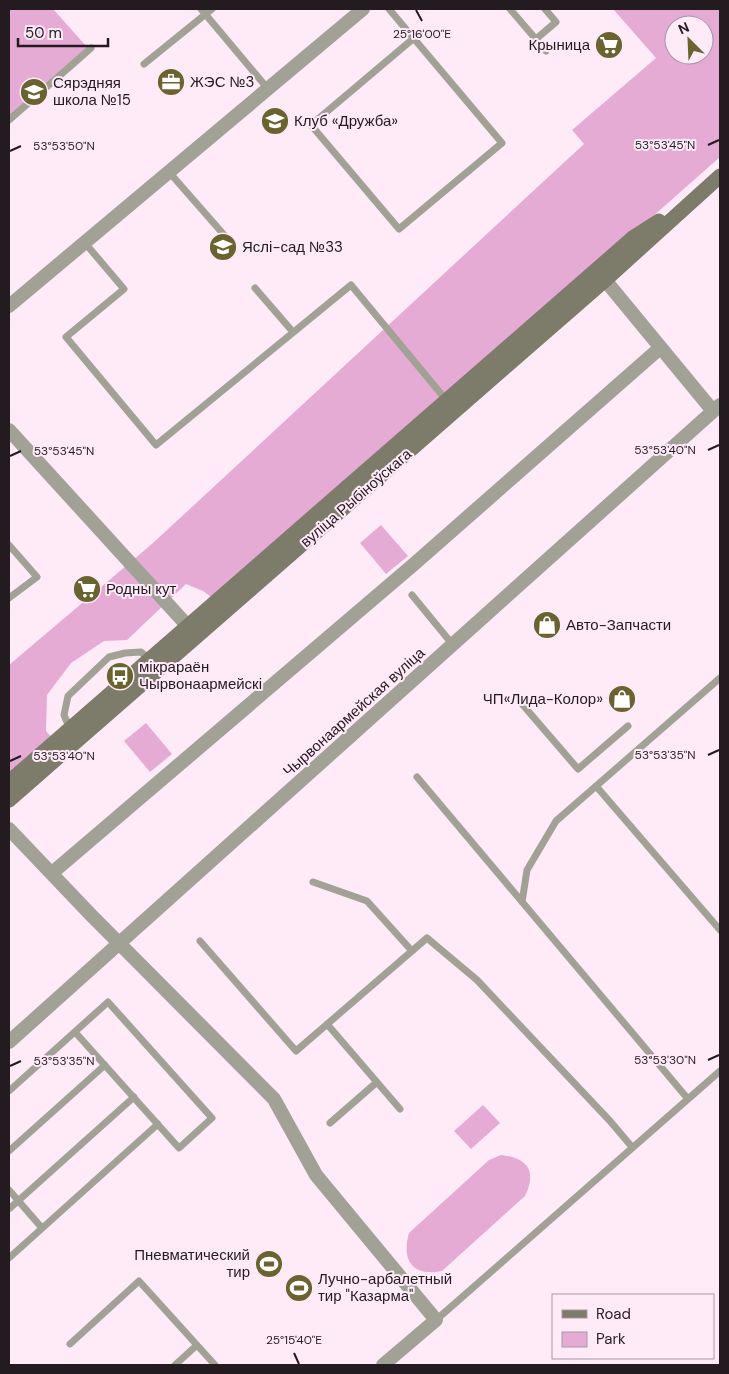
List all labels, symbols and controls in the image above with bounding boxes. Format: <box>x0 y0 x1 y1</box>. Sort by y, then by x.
scale bar <box>18 15 108 47</box>
north arrow <box>664 15 714 65</box>
text: N <box>675 18 692 38</box>
text: 50 m <box>25 23 62 43</box>
text: 25°16'00"E <box>393 26 451 42</box>
supermarket icon: Крыница <box>594 30 624 60</box>
place label: Крыница <box>529 35 591 55</box>
office icon: ЖЭС №3 <box>156 67 186 97</box>
place label: ЖЭС №3 <box>190 72 254 92</box>
place label: Сярэдняя школа №15 <box>53 73 131 110</box>
school or university icon: Сярэдняя школа №15 <box>19 77 49 107</box>
school or university icon: Клуб «Дружба» <box>260 106 290 136</box>
place label: Клуб «Дружба» <box>294 111 398 131</box>
text: 53°53'45"N <box>635 137 695 153</box>
text: 53°53'50"N <box>33 138 95 154</box>
school or university icon: Яслі-сад №33 <box>208 232 238 262</box>
place label: Яслі-сад №33 <box>242 237 343 257</box>
text: 53°53'40"N <box>634 442 696 458</box>
text: 53°53'45"N <box>34 443 94 459</box>
street label: вуліца Рыбіноўскага <box>296 444 416 552</box>
supermarket icon: Родны кут <box>72 574 102 604</box>
place label: Родны кут <box>106 579 176 599</box>
shop icon: Авто-Запчасти <box>532 610 562 640</box>
place label: Авто-Запчасти <box>566 615 671 635</box>
street label: Чырвонаармейская вуліца <box>279 642 430 781</box>
place label: мікрараён Чырвонаармейскі <box>139 657 262 694</box>
bus stop icon: мікрараён Чырвонаармейскі <box>105 661 135 691</box>
shop icon: ЧП«Лида-Колор» <box>607 684 637 714</box>
place label: ЧП«Лида-Колор» <box>483 689 603 709</box>
text: 53°53'35"N <box>635 747 695 763</box>
text: 53°53'40"N <box>33 748 95 764</box>
text: 53°53'30"N <box>634 1052 696 1068</box>
text: 53°53'35"N <box>34 1053 94 1069</box>
place label: Пневматический тир <box>134 1245 250 1282</box>
sports icon: Пневматический тир <box>254 1249 284 1279</box>
place label: Лучно-арбалетный тир "Казарма" <box>318 1269 452 1306</box>
sports icon: Лучно-арбалетный тир "Казарма" <box>284 1273 314 1303</box>
legend <box>552 1294 714 1359</box>
text: Road <box>596 1304 631 1324</box>
text: Park <box>596 1329 626 1349</box>
text: 25°15'40"E <box>266 1332 322 1348</box>

